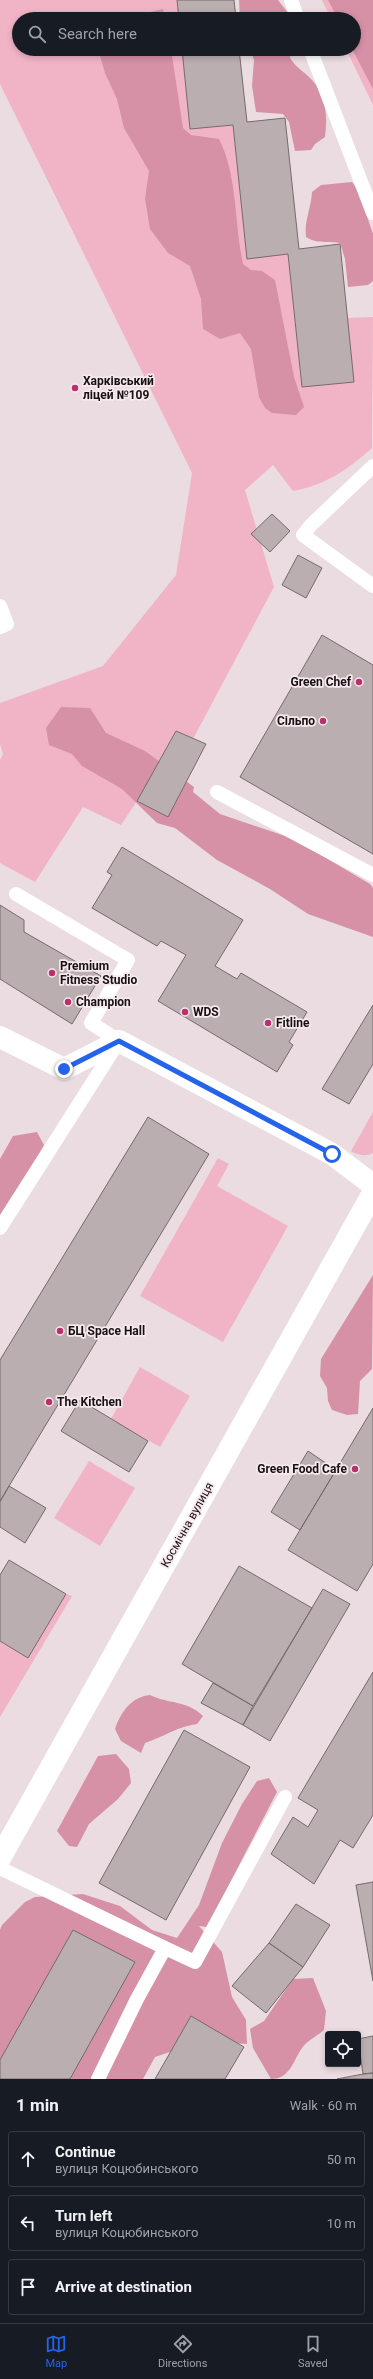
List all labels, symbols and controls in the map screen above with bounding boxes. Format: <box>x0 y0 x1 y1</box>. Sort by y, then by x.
search box <box>12 12 361 56</box>
icon: search <box>26 23 48 45</box>
text: Search here <box>58 25 137 43</box>
place label: Харківський ліцей №109 <box>83 374 154 402</box>
marker: Харківський ліцей №109 <box>70 383 80 393</box>
place label: Green Chef <box>291 675 352 689</box>
marker: Green Chef <box>354 677 364 687</box>
place label: Сільпо <box>277 714 315 728</box>
marker: Сільпо <box>318 716 328 726</box>
place label: Premium Fitness Studio <box>60 959 137 987</box>
marker: Premium Fitness Studio <box>47 968 57 978</box>
place label: Champion <box>76 995 131 1009</box>
marker: Champion <box>63 997 73 1007</box>
place label: WDS <box>193 1005 219 1019</box>
marker: WDS <box>180 1007 190 1017</box>
place label: Fitline <box>276 1016 310 1030</box>
marker: Fitline <box>263 1018 273 1028</box>
route end <box>55 1060 73 1078</box>
route start <box>323 1145 341 1163</box>
place label: БЦ Space Hall <box>68 1324 145 1338</box>
marker: БЦ Space Hall <box>55 1326 65 1336</box>
place label: The Kitchen <box>57 1395 122 1409</box>
marker: The Kitchen <box>44 1397 54 1407</box>
place label: Green Food Cafe <box>257 1462 348 1476</box>
marker: Green Food Cafe <box>350 1464 360 1474</box>
street label: Космічна вулиця <box>158 1480 216 1570</box>
map controls <box>325 2031 361 2067</box>
button: locate <box>325 2031 361 2067</box>
text: 1 min <box>16 2095 59 2115</box>
text: Walk · 60 m <box>290 2098 357 2113</box>
text: Continue <box>55 2143 116 2161</box>
icon: ahead <box>17 2148 39 2170</box>
text: 50 m <box>327 2152 356 2167</box>
text: вулиця Коцюбинського <box>55 2161 198 2176</box>
text: Turn left <box>55 2207 112 2225</box>
icon: left <box>17 2212 39 2234</box>
text: 10 m <box>327 2216 356 2231</box>
text: вулиця Коцюбинського <box>55 2225 198 2240</box>
icon: arrive <box>17 2276 39 2298</box>
text: Arrive at destination <box>55 2278 192 2296</box>
tab: Map <box>45 2333 67 2370</box>
tab: Directions <box>158 2333 207 2370</box>
tab: Saved <box>298 2333 328 2370</box>

